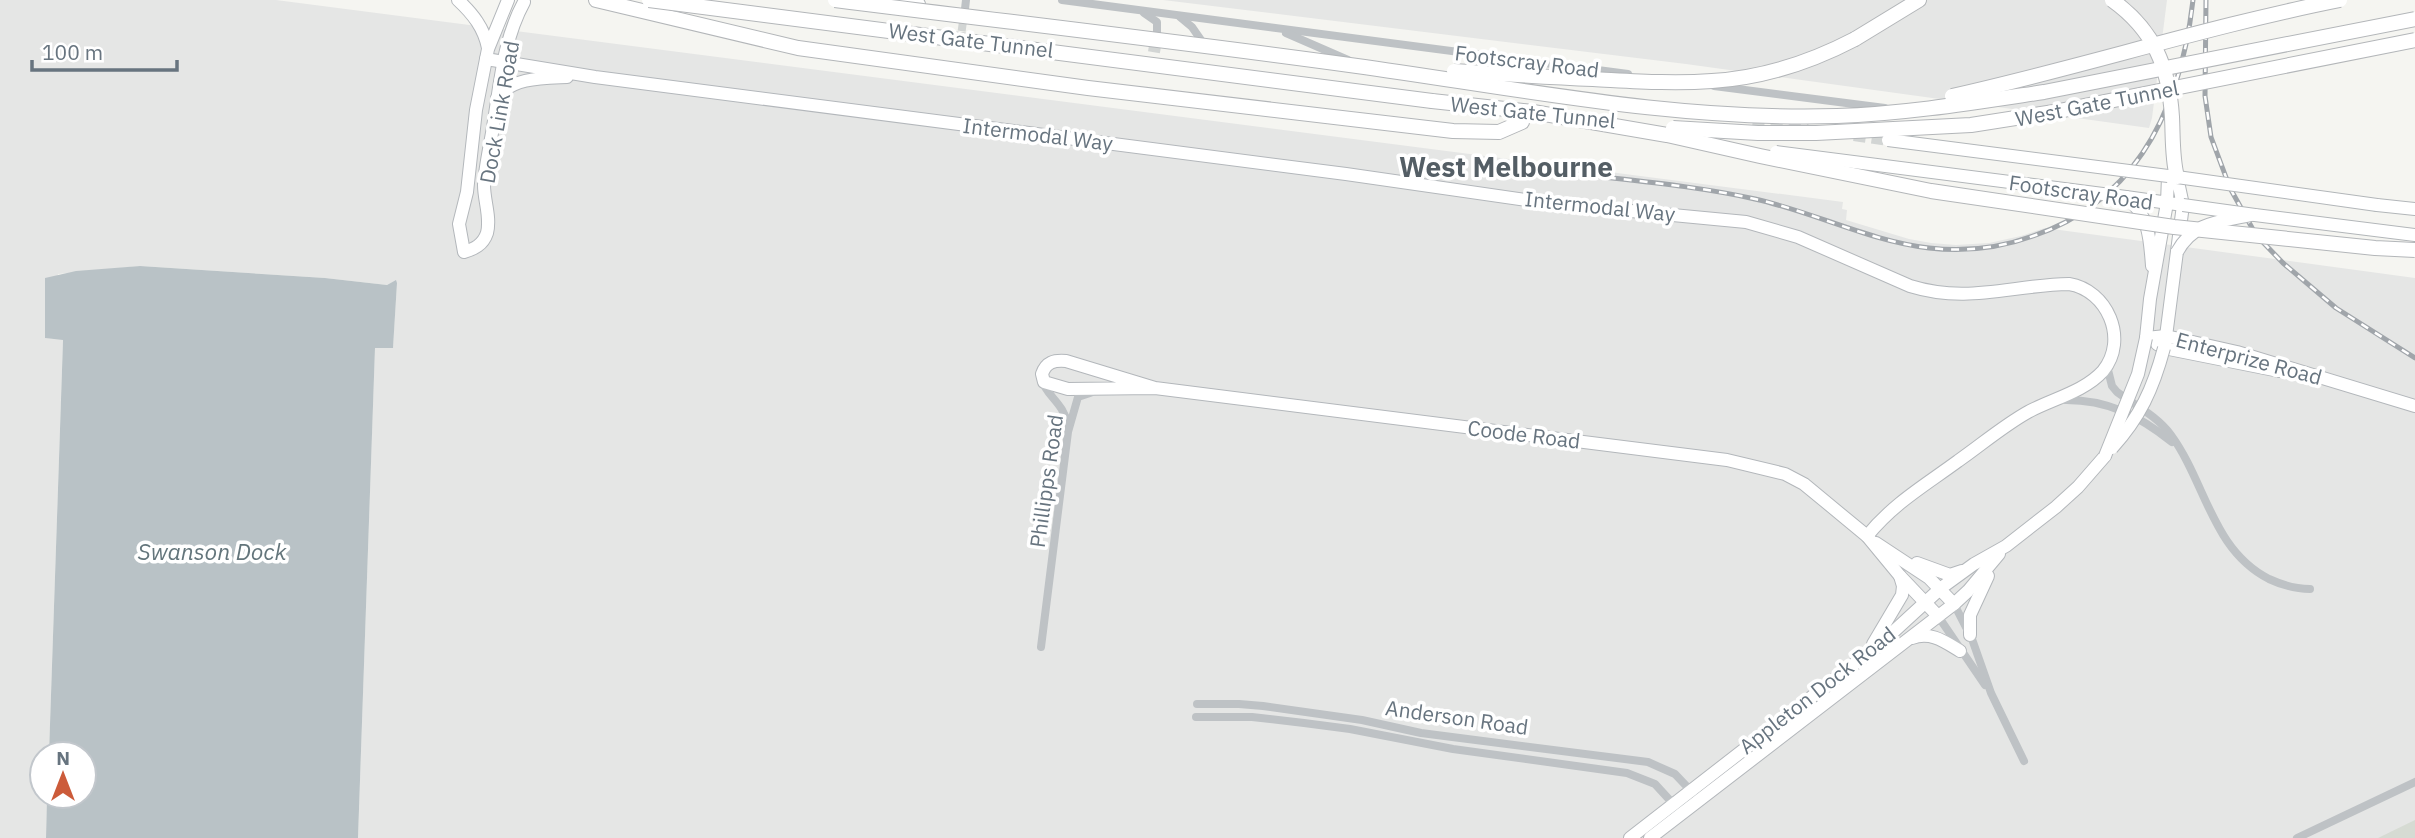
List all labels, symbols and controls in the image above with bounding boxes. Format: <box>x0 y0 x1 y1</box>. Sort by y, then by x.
street label: West Gate Tunnel <box>887 16 1055 64</box>
scale bar <box>32 28 177 72</box>
text: 100 m <box>42 38 103 66</box>
street label: Dock Link Road <box>473 38 525 186</box>
street label: Footscray Road <box>1453 38 1601 84</box>
street label: West Gate Tunnel <box>2013 73 2181 133</box>
street label: West Gate Tunnel <box>1449 89 1617 135</box>
street label: Intermodal Way <box>961 111 1115 157</box>
district label: West Melbourne <box>1399 148 1613 185</box>
street label: Footscray Road <box>2007 168 2155 216</box>
street label: Intermodal Way <box>1523 184 1677 228</box>
street label: Enterprize Road <box>2173 325 2325 391</box>
street label: Phillipps Road <box>1023 413 1069 549</box>
street label: Coode Road <box>1466 413 1582 455</box>
water label: Swanson Dock <box>137 536 288 566</box>
street label: Appleton Dock Road <box>1733 620 1901 760</box>
street label: Anderson Road <box>1384 693 1530 741</box>
north arrow <box>28 740 98 810</box>
text: N <box>56 746 70 770</box>

